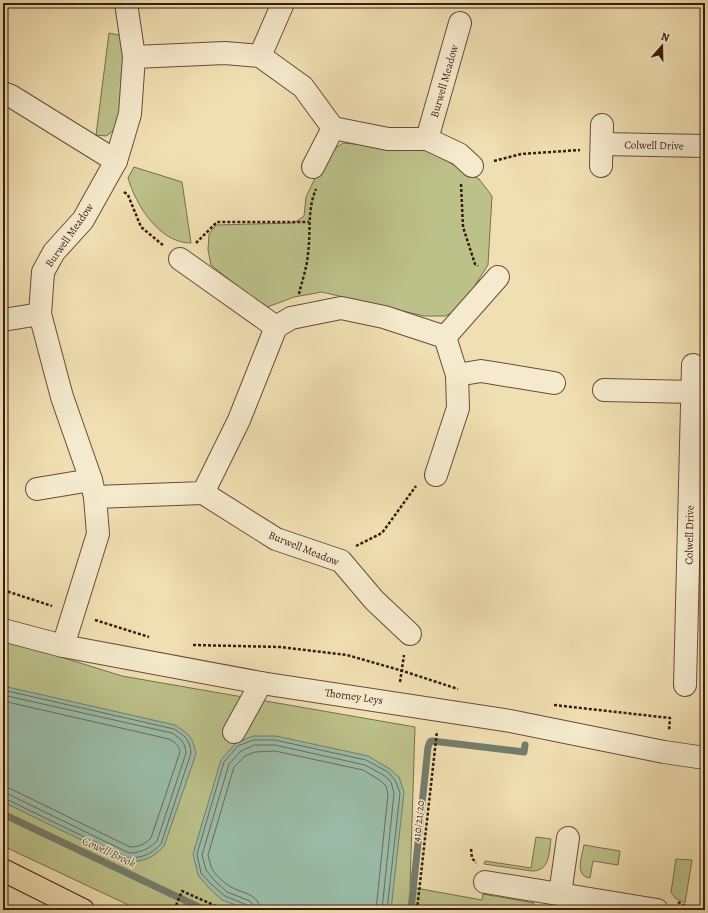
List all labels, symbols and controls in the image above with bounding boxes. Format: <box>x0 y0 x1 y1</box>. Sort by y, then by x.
north arrow <box>642 26 682 66</box>
text: N <box>659 29 672 45</box>
street label: Burwell Meadow <box>427 43 462 119</box>
street label: Colwell Drive <box>624 137 684 154</box>
street label: Burwell Meadow <box>42 200 97 270</box>
street label: Colwell Drive <box>681 505 698 565</box>
street label: Burwell Meadow <box>266 527 342 570</box>
street label: Thorney Leys <box>324 685 384 708</box>
street label: 410/21/20 <box>409 799 428 843</box>
water label: Cowell Brook <box>80 833 139 872</box>

